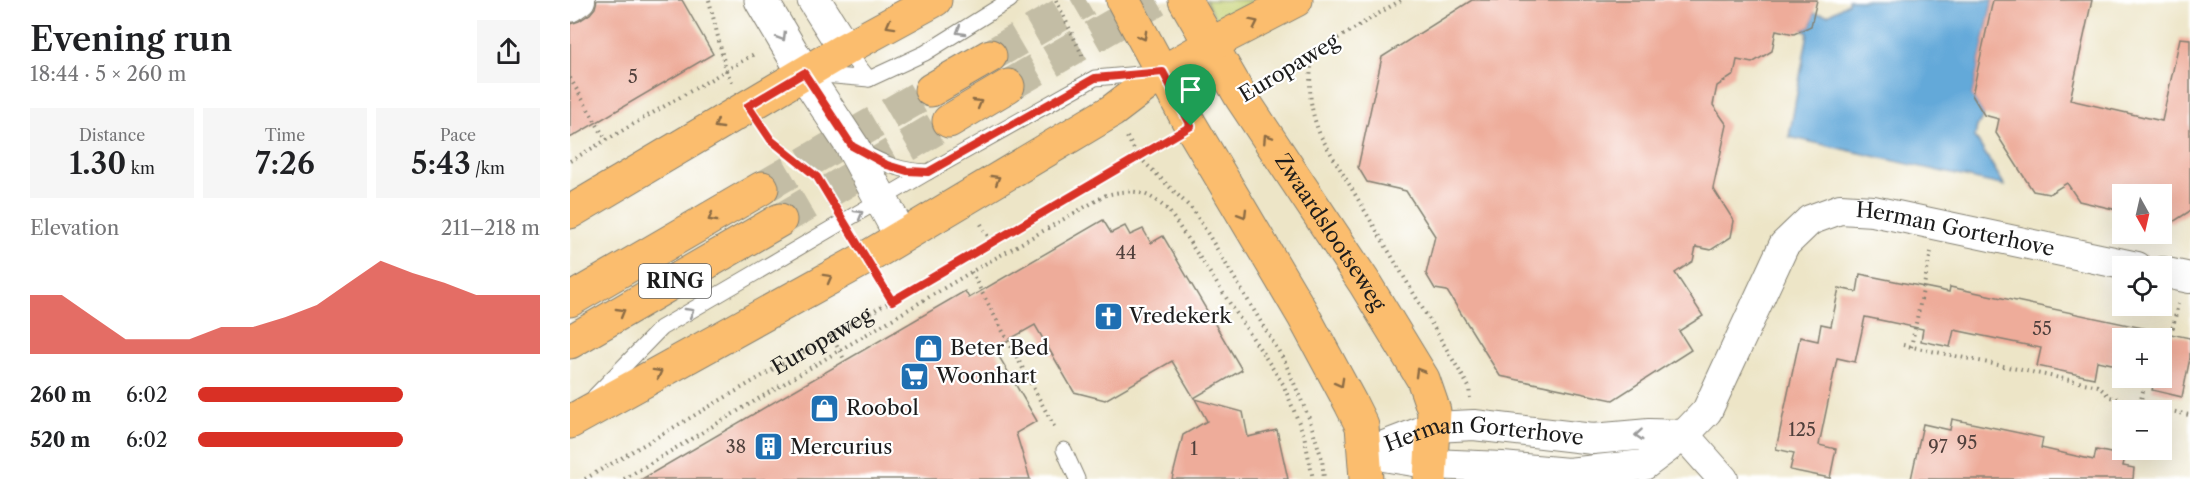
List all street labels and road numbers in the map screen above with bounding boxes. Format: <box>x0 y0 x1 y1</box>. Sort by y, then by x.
street label: Europaweg <box>1234 28 1344 107</box>
street label: Zwaardslootseweg <box>1270 149 1392 316</box>
street label: Herman Gorterhove <box>1855 197 2057 261</box>
road number: RING <box>639 264 711 298</box>
street label: Europaweg <box>767 301 877 380</box>
street label: Herman Gorterhove <box>1381 412 1585 457</box>

